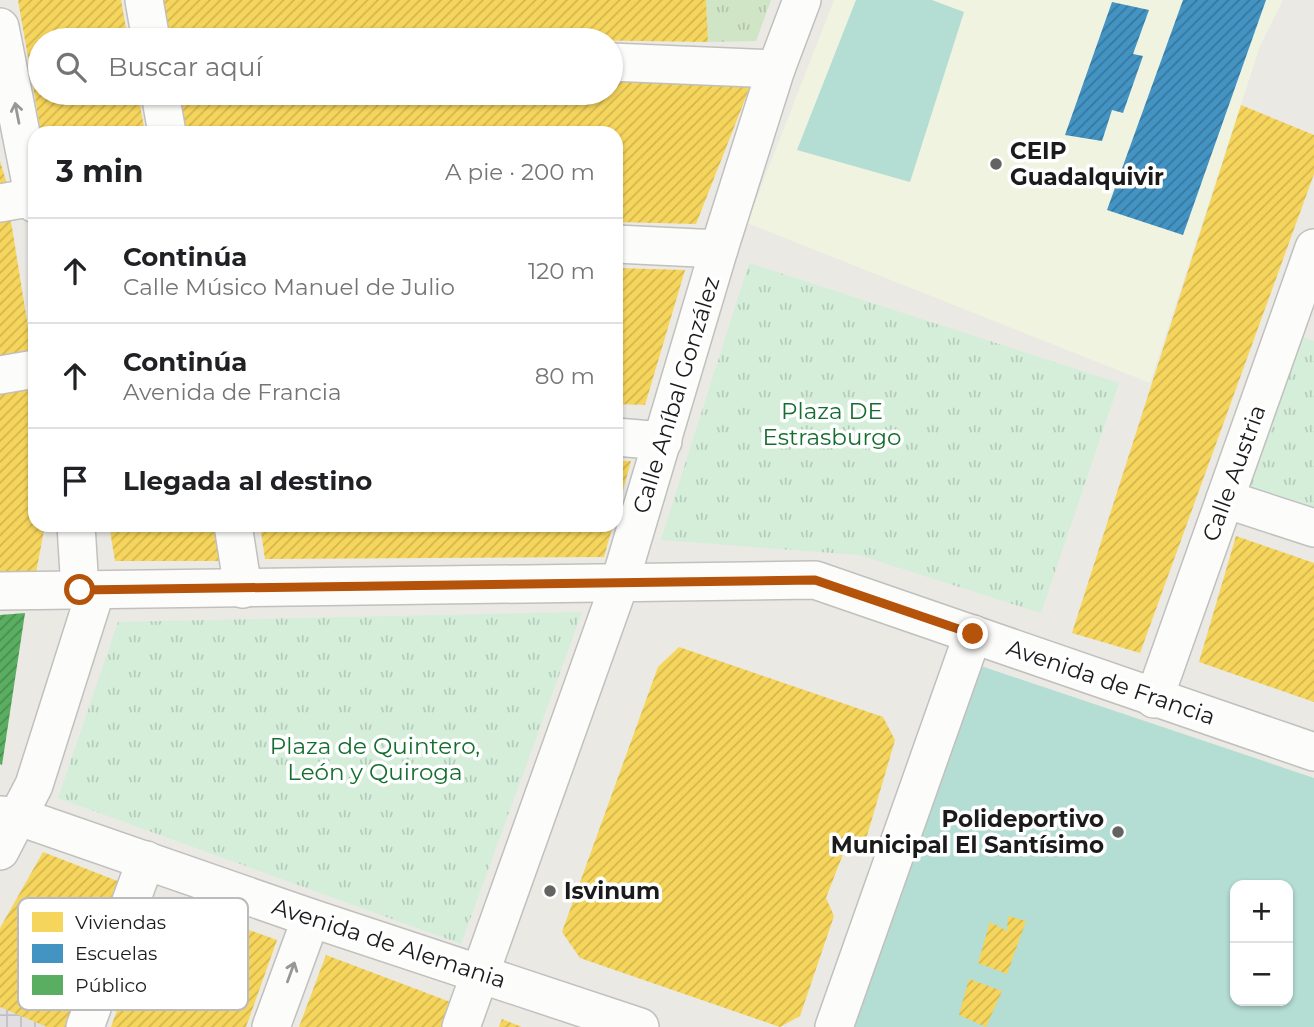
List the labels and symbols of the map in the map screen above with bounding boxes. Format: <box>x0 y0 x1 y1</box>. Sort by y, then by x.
one-way arrow <box>10 102 23 125</box>
place label: CEIP Guadalquivir <box>1010 137 1164 191</box>
marker: CEIP Guadalquivir <box>988 156 1004 172</box>
street label: Calle Aníbal González <box>627 273 725 517</box>
park label: Plaza DE Estrasburgo <box>762 397 902 451</box>
street label: Calle Austria <box>1196 401 1272 545</box>
route start <box>64 574 95 605</box>
route end <box>957 618 988 649</box>
street label: Avenida de Francia <box>1003 633 1219 731</box>
park label: Plaza de Quintero, León y Quiroga <box>270 732 480 786</box>
place label: Polideportivo Municipal El Santísimo <box>831 805 1104 859</box>
marker: Polideportivo Municipal El Santísimo <box>1110 824 1126 840</box>
place label: Isvinum <box>564 877 660 905</box>
marker: Isvinum <box>542 883 558 899</box>
street label: Avenida de Alemania <box>269 892 509 994</box>
legend <box>18 898 248 1010</box>
text: Viviendas <box>75 911 166 934</box>
text: Escuelas <box>75 942 157 965</box>
one-way arrow <box>285 962 298 984</box>
text: Público <box>75 974 147 997</box>

